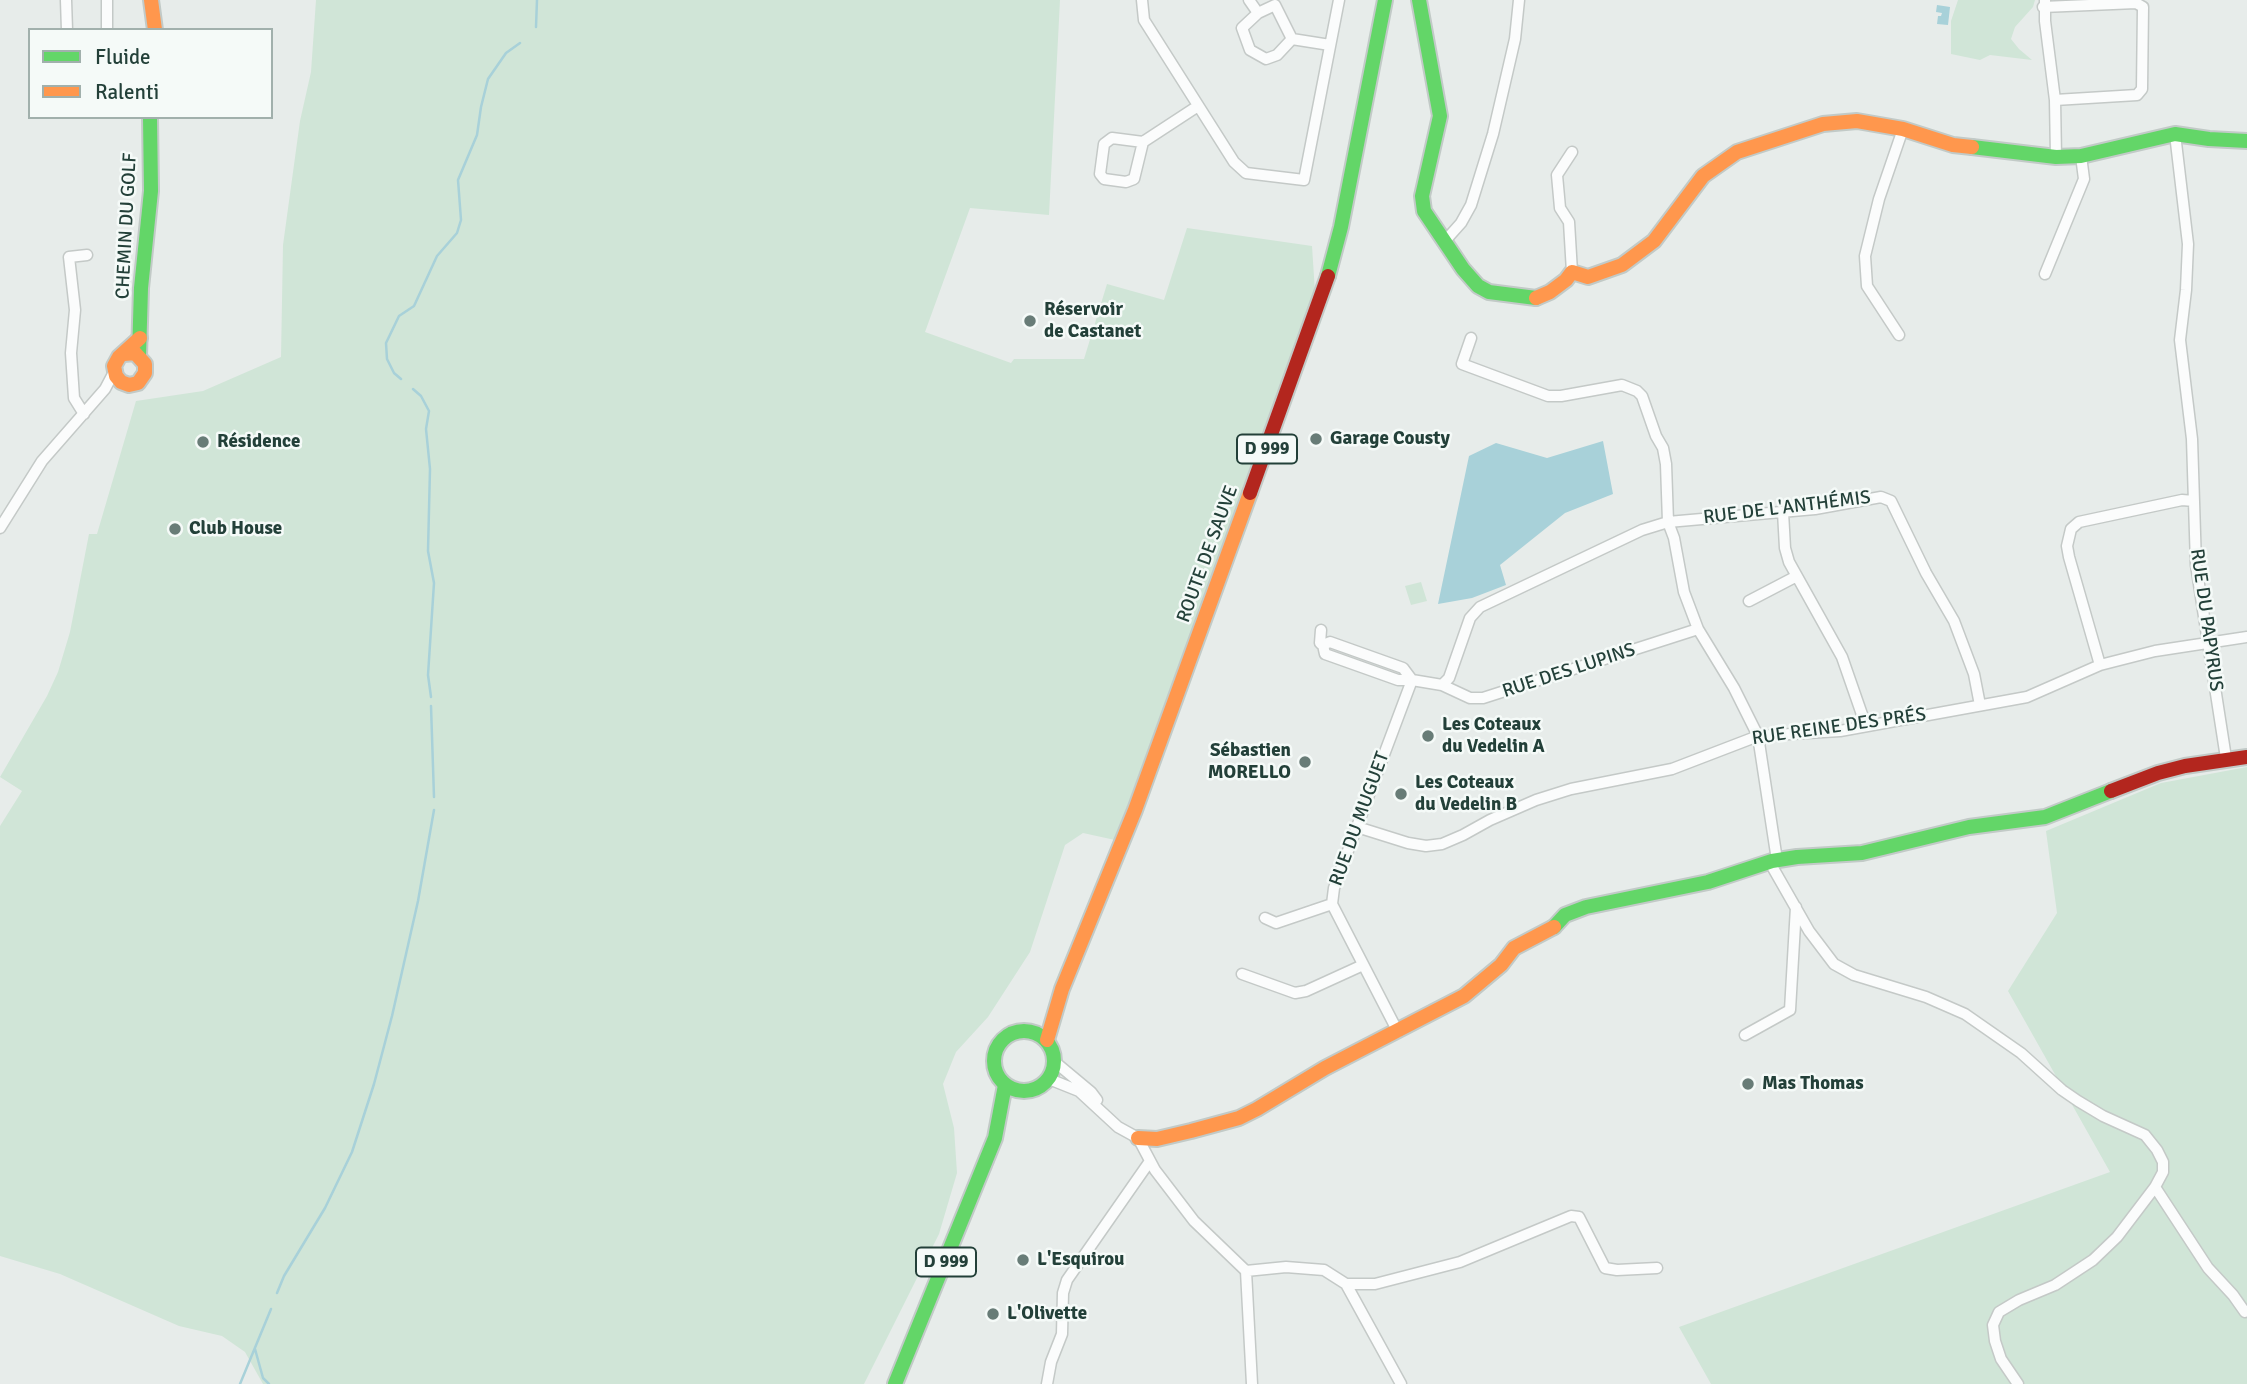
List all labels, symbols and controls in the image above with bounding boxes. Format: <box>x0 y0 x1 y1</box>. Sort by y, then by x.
legend <box>28 28 273 119</box>
text: Fluide <box>95 44 151 70</box>
text: Ralenti <box>95 79 159 105</box>
street label: CHEMIN DU GOLF <box>112 152 142 300</box>
place label: Réservoir de Castanet <box>1044 299 1141 343</box>
marker: Réservoir de Castanet <box>1022 313 1038 329</box>
place label: Garage Cousty <box>1330 428 1450 450</box>
place label: Résidence <box>217 431 300 453</box>
marker: Garage Cousty <box>1308 431 1324 447</box>
marker: Résidence <box>195 434 211 450</box>
road number: D 999 <box>1237 434 1297 463</box>
street label: ROUTE DE SAUVE <box>1173 482 1243 626</box>
street label: RUE DE L'ANTHÉMIS <box>1702 486 1872 530</box>
place label: Club House <box>189 518 282 540</box>
marker: Club House <box>167 521 183 537</box>
street label: RUE DU PAPYRUS <box>2185 547 2227 693</box>
street label: RUE DES LUPINS <box>1500 639 1638 703</box>
street label: RUE REINE DES PRÉS <box>1750 703 1928 751</box>
place label: Les Coteaux du Vedelin A <box>1442 714 1545 758</box>
marker: Les Coteaux du Vedelin A <box>1420 728 1436 744</box>
place label: Sébastien MORELLO <box>1208 740 1291 784</box>
street label: RUE DU MUGUET <box>1325 749 1395 889</box>
marker: Sébastien MORELLO <box>1297 754 1313 770</box>
place label: Les Coteaux du Vedelin B <box>1415 772 1517 816</box>
marker: Les Coteaux du Vedelin B <box>1393 786 1409 802</box>
place label: Mas Thomas <box>1762 1073 1864 1095</box>
marker: Mas Thomas <box>1740 1076 1756 1092</box>
road number: D 999 <box>916 1247 976 1276</box>
place label: L'Esquirou <box>1037 1249 1125 1271</box>
marker: L'Esquirou <box>1015 1252 1031 1268</box>
place label: L'Olivette <box>1007 1303 1087 1325</box>
marker: L'Olivette <box>985 1306 1001 1322</box>

